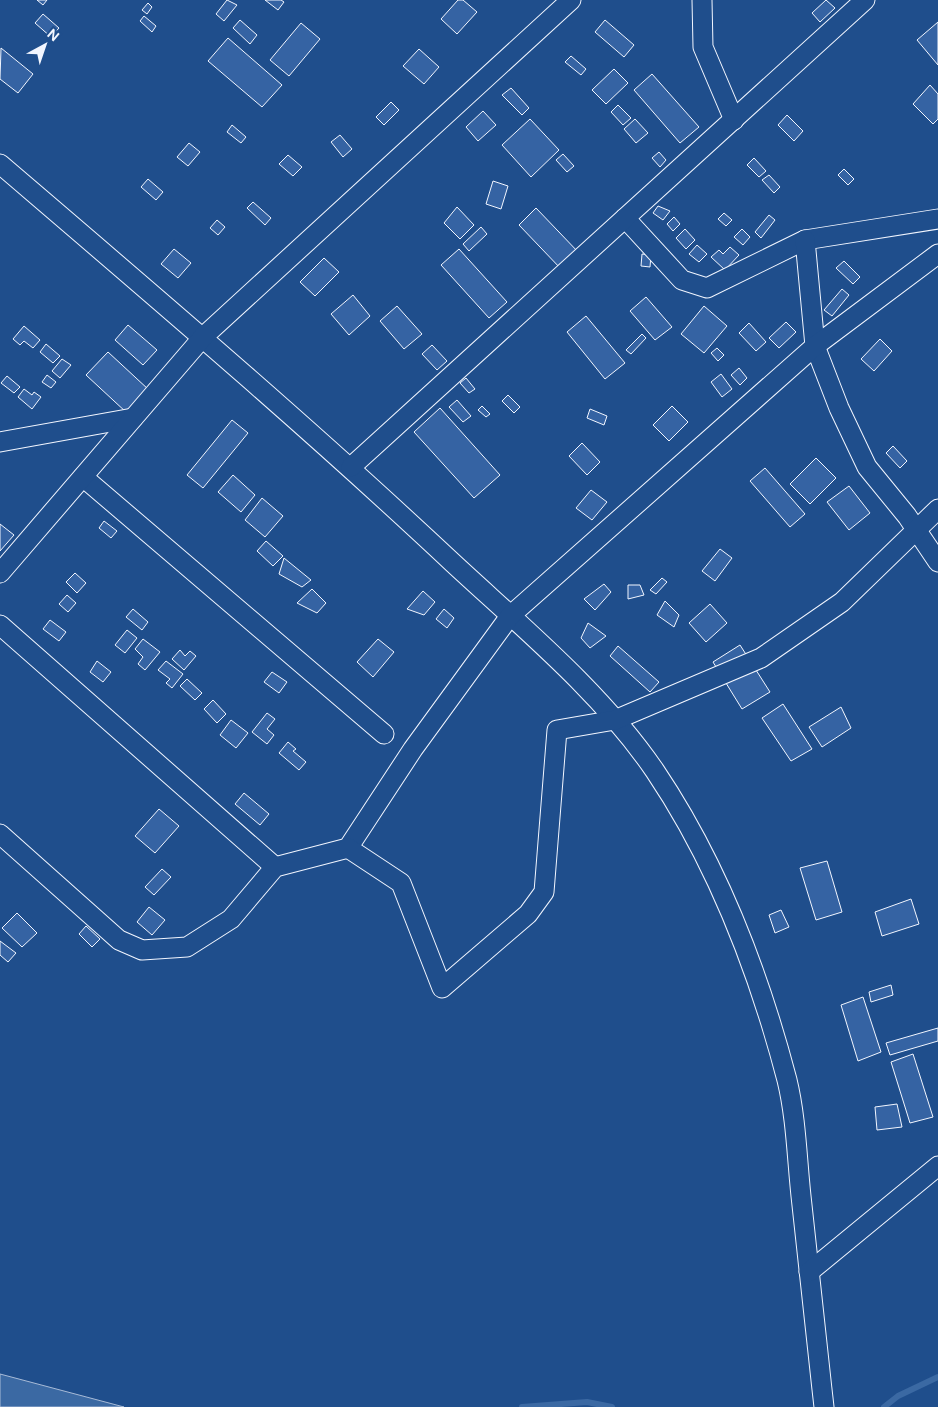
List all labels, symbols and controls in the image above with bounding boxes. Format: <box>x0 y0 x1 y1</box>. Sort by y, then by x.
north arrow <box>20 20 70 70</box>
text: N <box>44 25 63 45</box>

